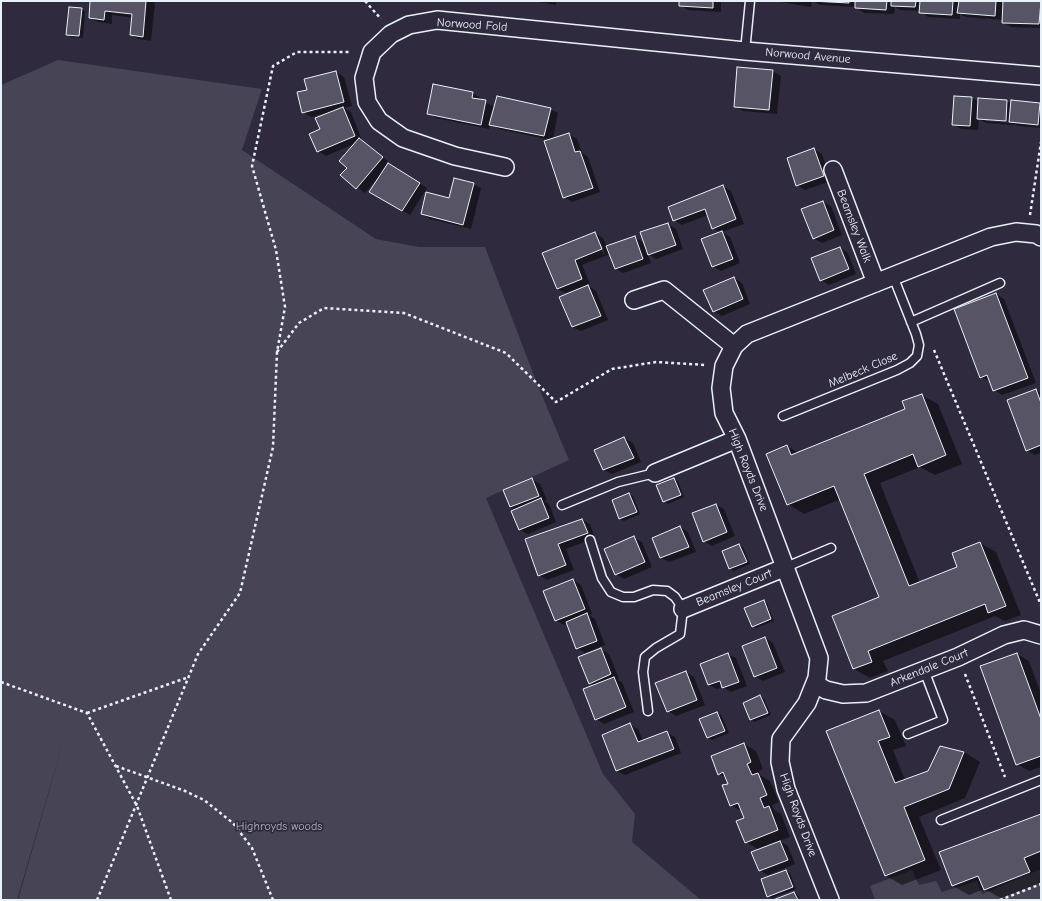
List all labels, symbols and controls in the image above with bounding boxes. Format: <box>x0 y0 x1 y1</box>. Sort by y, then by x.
street label: Norwood Fold <box>436 15 508 35</box>
street label: Norwood Avenue <box>765 45 851 67</box>
street label: Beamsley Walk <box>834 188 874 264</box>
street label: Melbeck Close <box>826 349 900 391</box>
street label: High Royds Drive <box>725 427 771 513</box>
street label: Beamsley Court <box>694 566 774 610</box>
street label: Arkendale Court <box>888 646 970 690</box>
street label: High Royds Drive <box>776 771 820 859</box>
park label: Highroyds woods <box>236 820 322 834</box>

